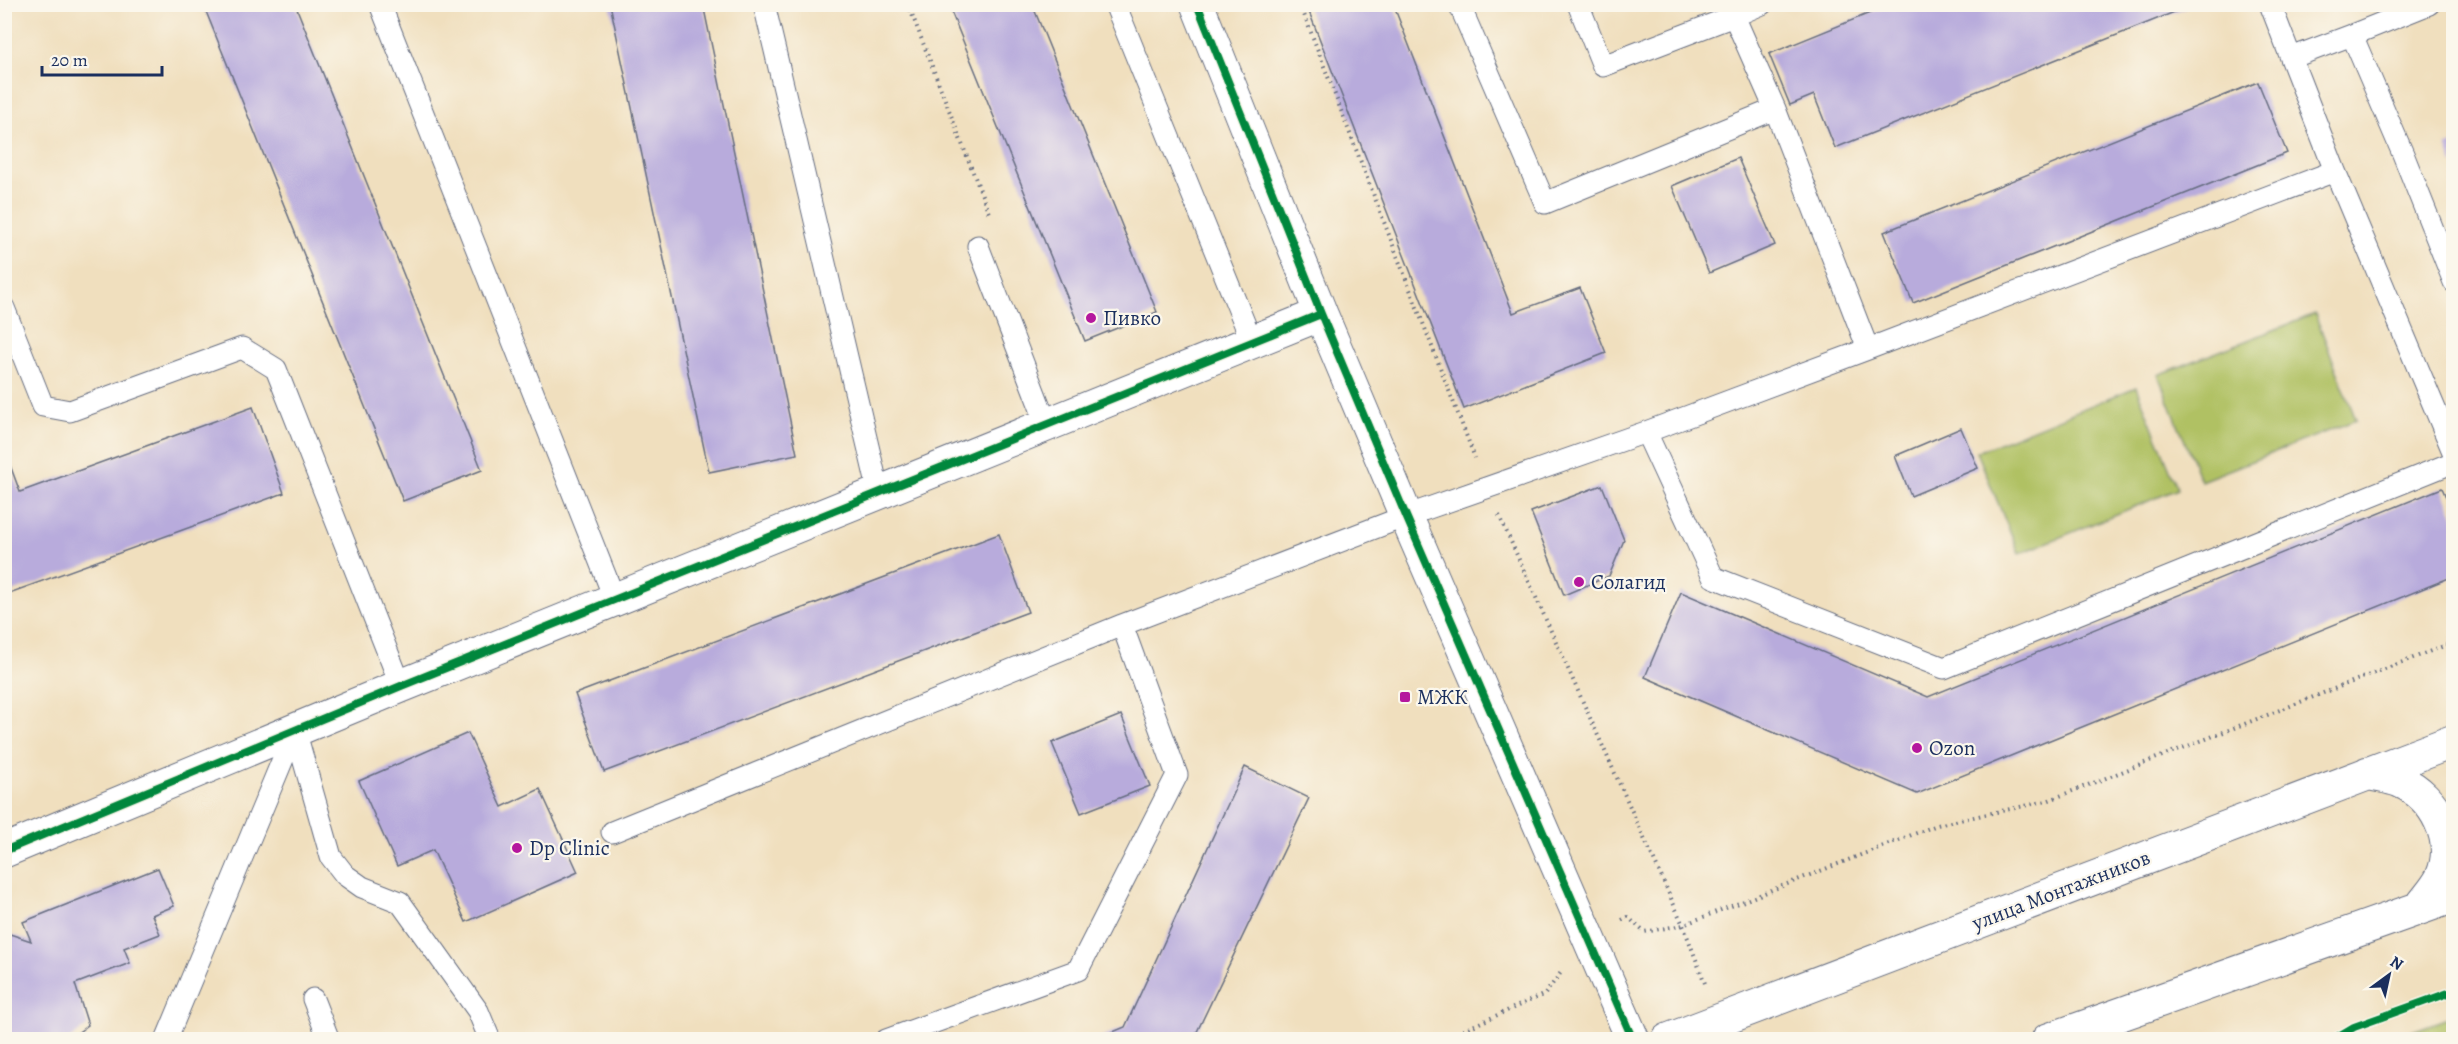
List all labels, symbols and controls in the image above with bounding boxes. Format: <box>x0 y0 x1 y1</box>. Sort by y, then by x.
scale bar <box>42 39 162 77</box>
text: 20 m <box>51 48 88 72</box>
place label: Пивко <box>1103 304 1161 332</box>
marker: Пивко <box>1084 311 1098 325</box>
place label: Солагид <box>1591 568 1666 596</box>
marker: Солагид <box>1572 575 1586 589</box>
place label: МЖК <box>1417 683 1468 711</box>
marker: МЖК <box>1398 690 1412 704</box>
place label: Ozon <box>1929 734 1975 762</box>
marker: Ozon <box>1910 741 1924 755</box>
place label: Dp Clinic <box>529 834 610 862</box>
marker: Dp Clinic <box>510 841 524 855</box>
street label: улица Монтажников <box>1967 843 2154 937</box>
north arrow <box>2359 945 2419 1005</box>
text: N <box>2386 951 2408 976</box>

